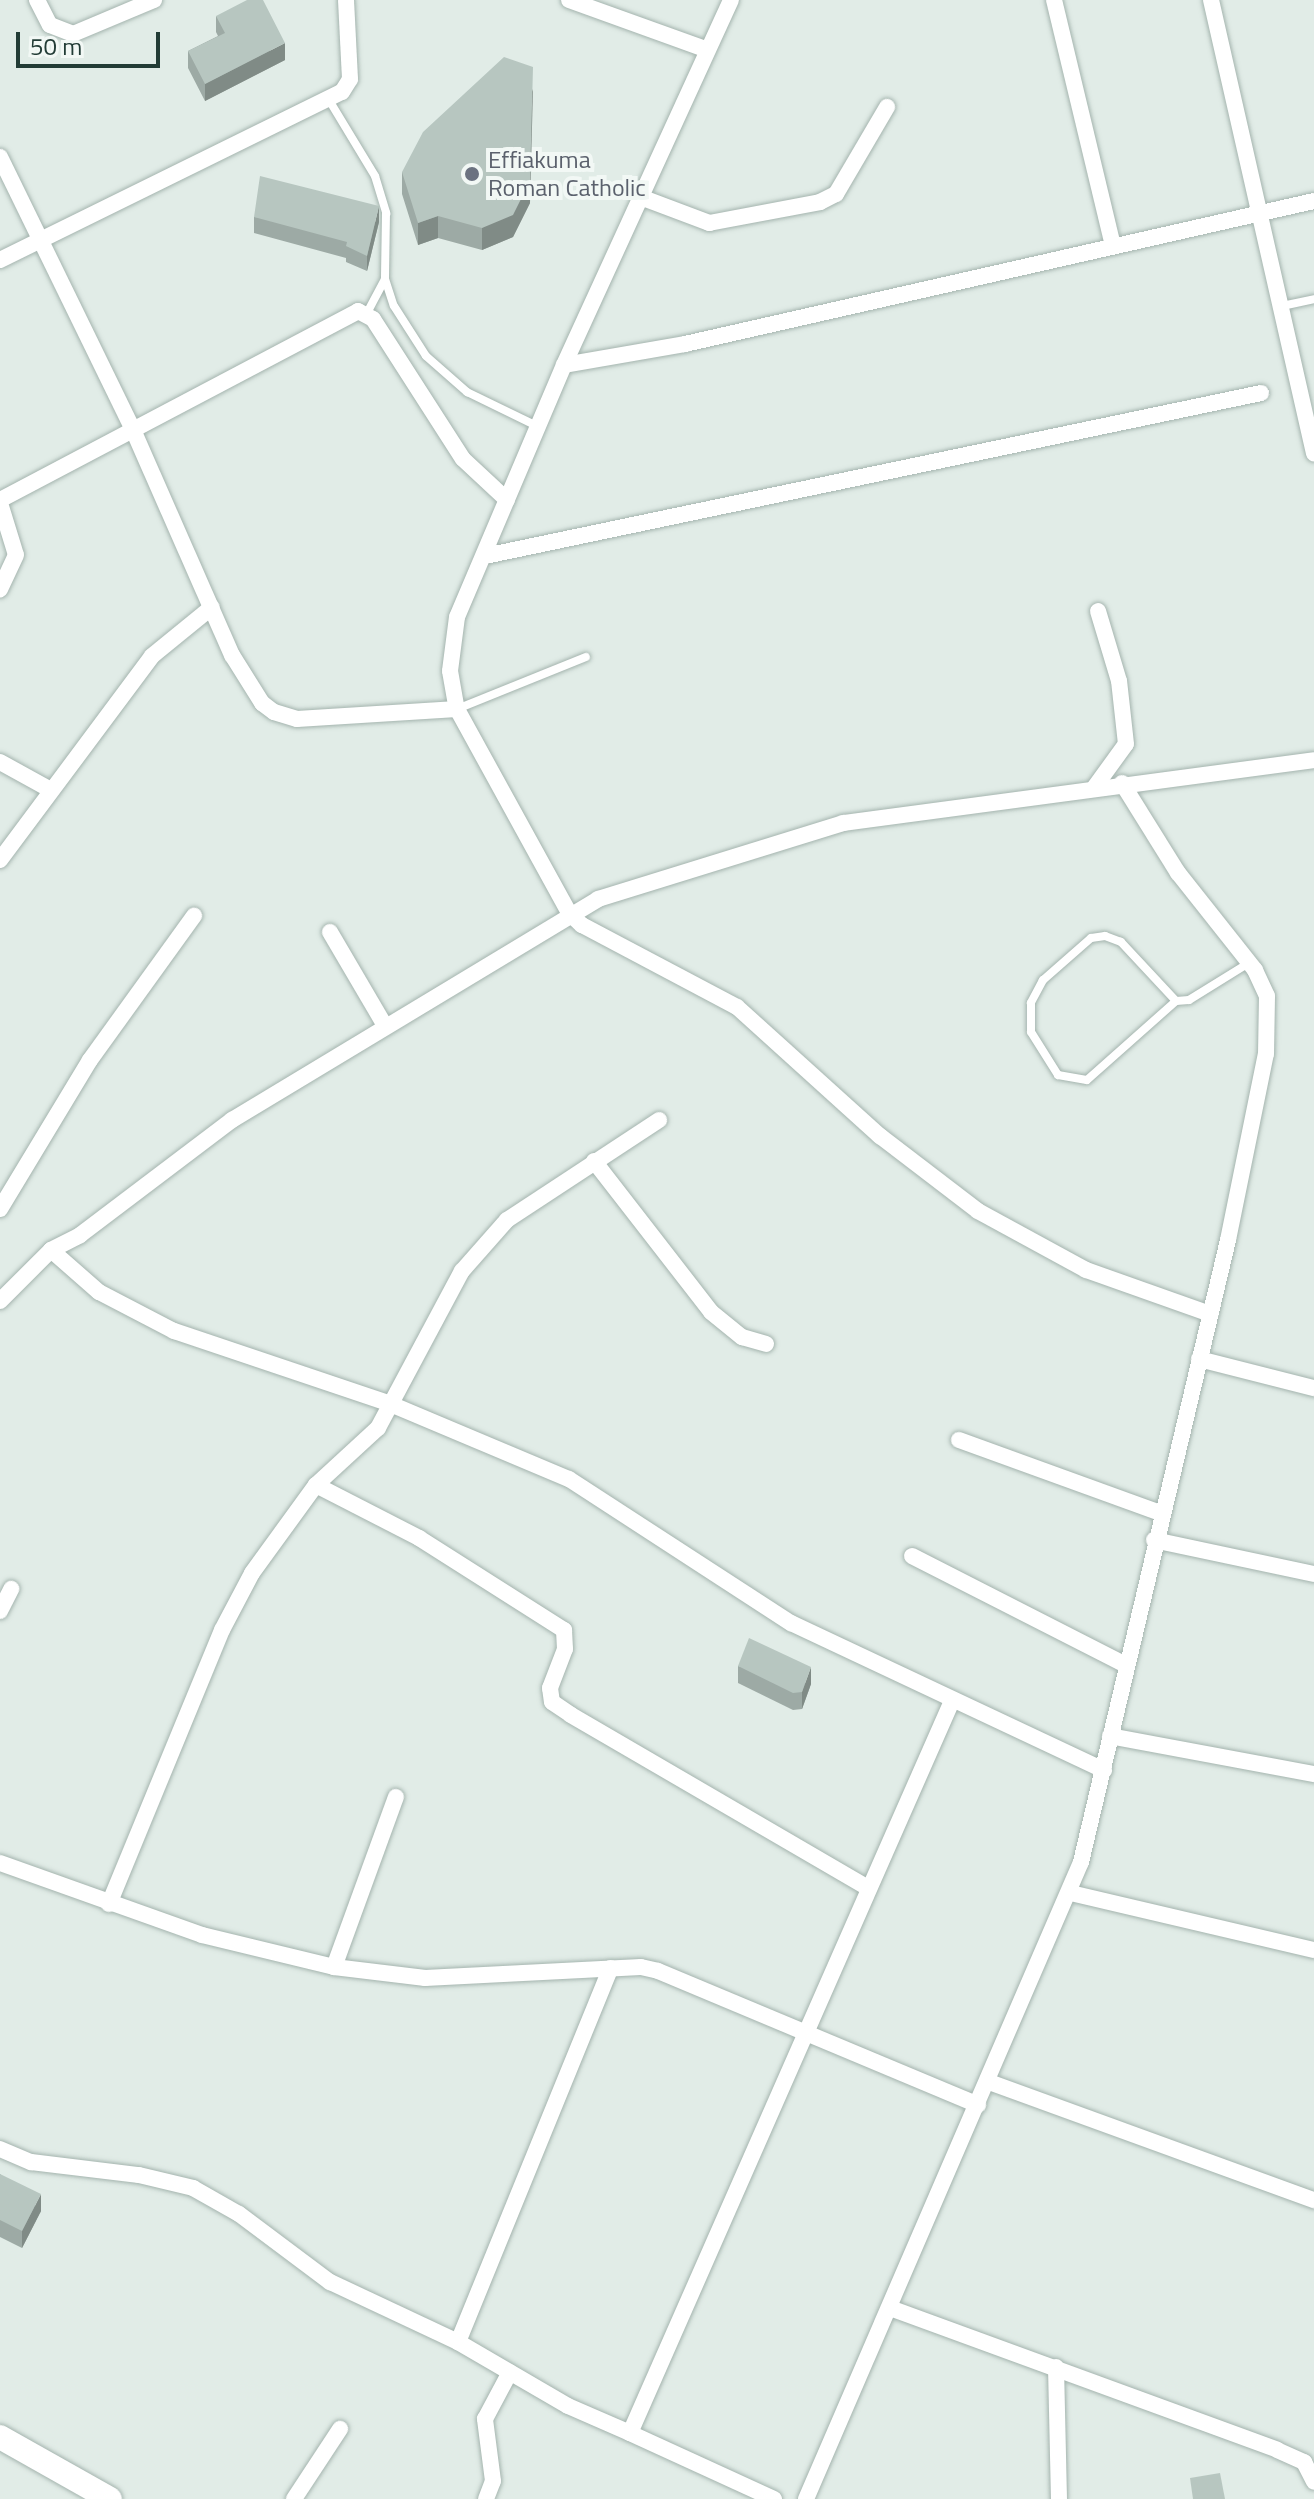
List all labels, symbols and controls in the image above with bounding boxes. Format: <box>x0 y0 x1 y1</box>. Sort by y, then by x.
scale bar <box>20 16 164 66</box>
text: 50 m <box>30 28 82 64</box>
place label: Effiakuma Roman Catholic <box>488 146 646 202</box>
marker: Effiakuma Roman Catholic <box>463 165 481 183</box>

